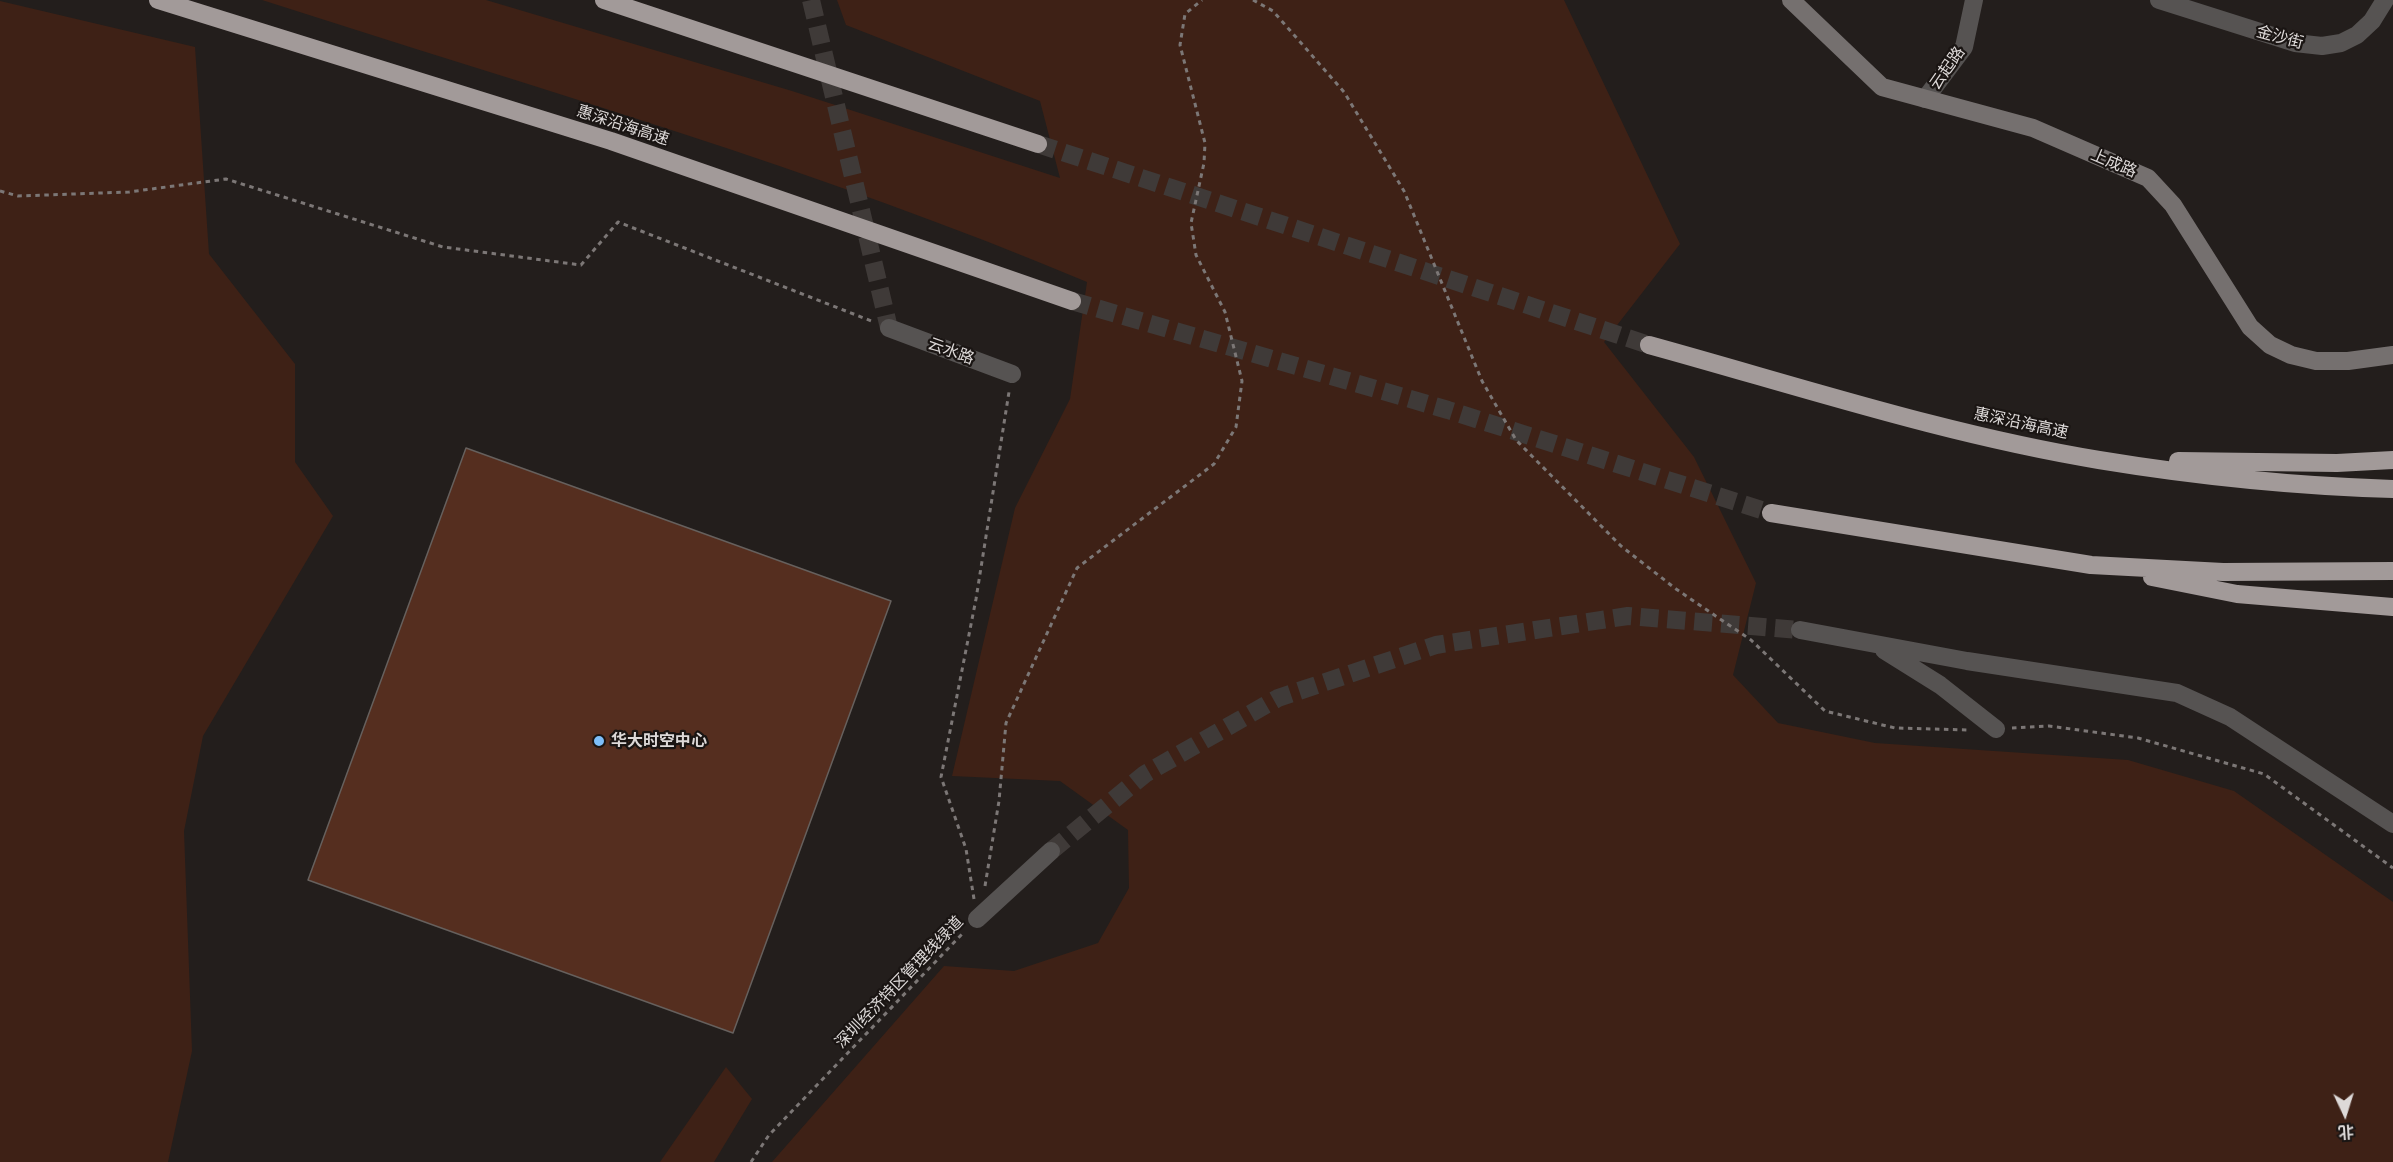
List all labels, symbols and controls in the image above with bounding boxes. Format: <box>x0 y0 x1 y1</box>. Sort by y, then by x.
street label: 金沙街 <box>2254 22 2306 52</box>
street label: 云起路 <box>1925 43 1969 93</box>
street label: 惠深沿海高速 <box>574 101 672 149</box>
street label: 上成路 <box>2088 145 2140 181</box>
street label: 云水路 <box>925 334 977 368</box>
street label: 惠深沿海高速 <box>1972 404 2070 442</box>
place label: 华大时空中心 <box>611 731 707 751</box>
marker: 华大时空中心 <box>592 734 606 748</box>
street label: 深圳经济特区管理线绿道 <box>831 912 967 1052</box>
north arrow <box>2315 1084 2375 1144</box>
text: 北 <box>2338 1122 2355 1141</box>

